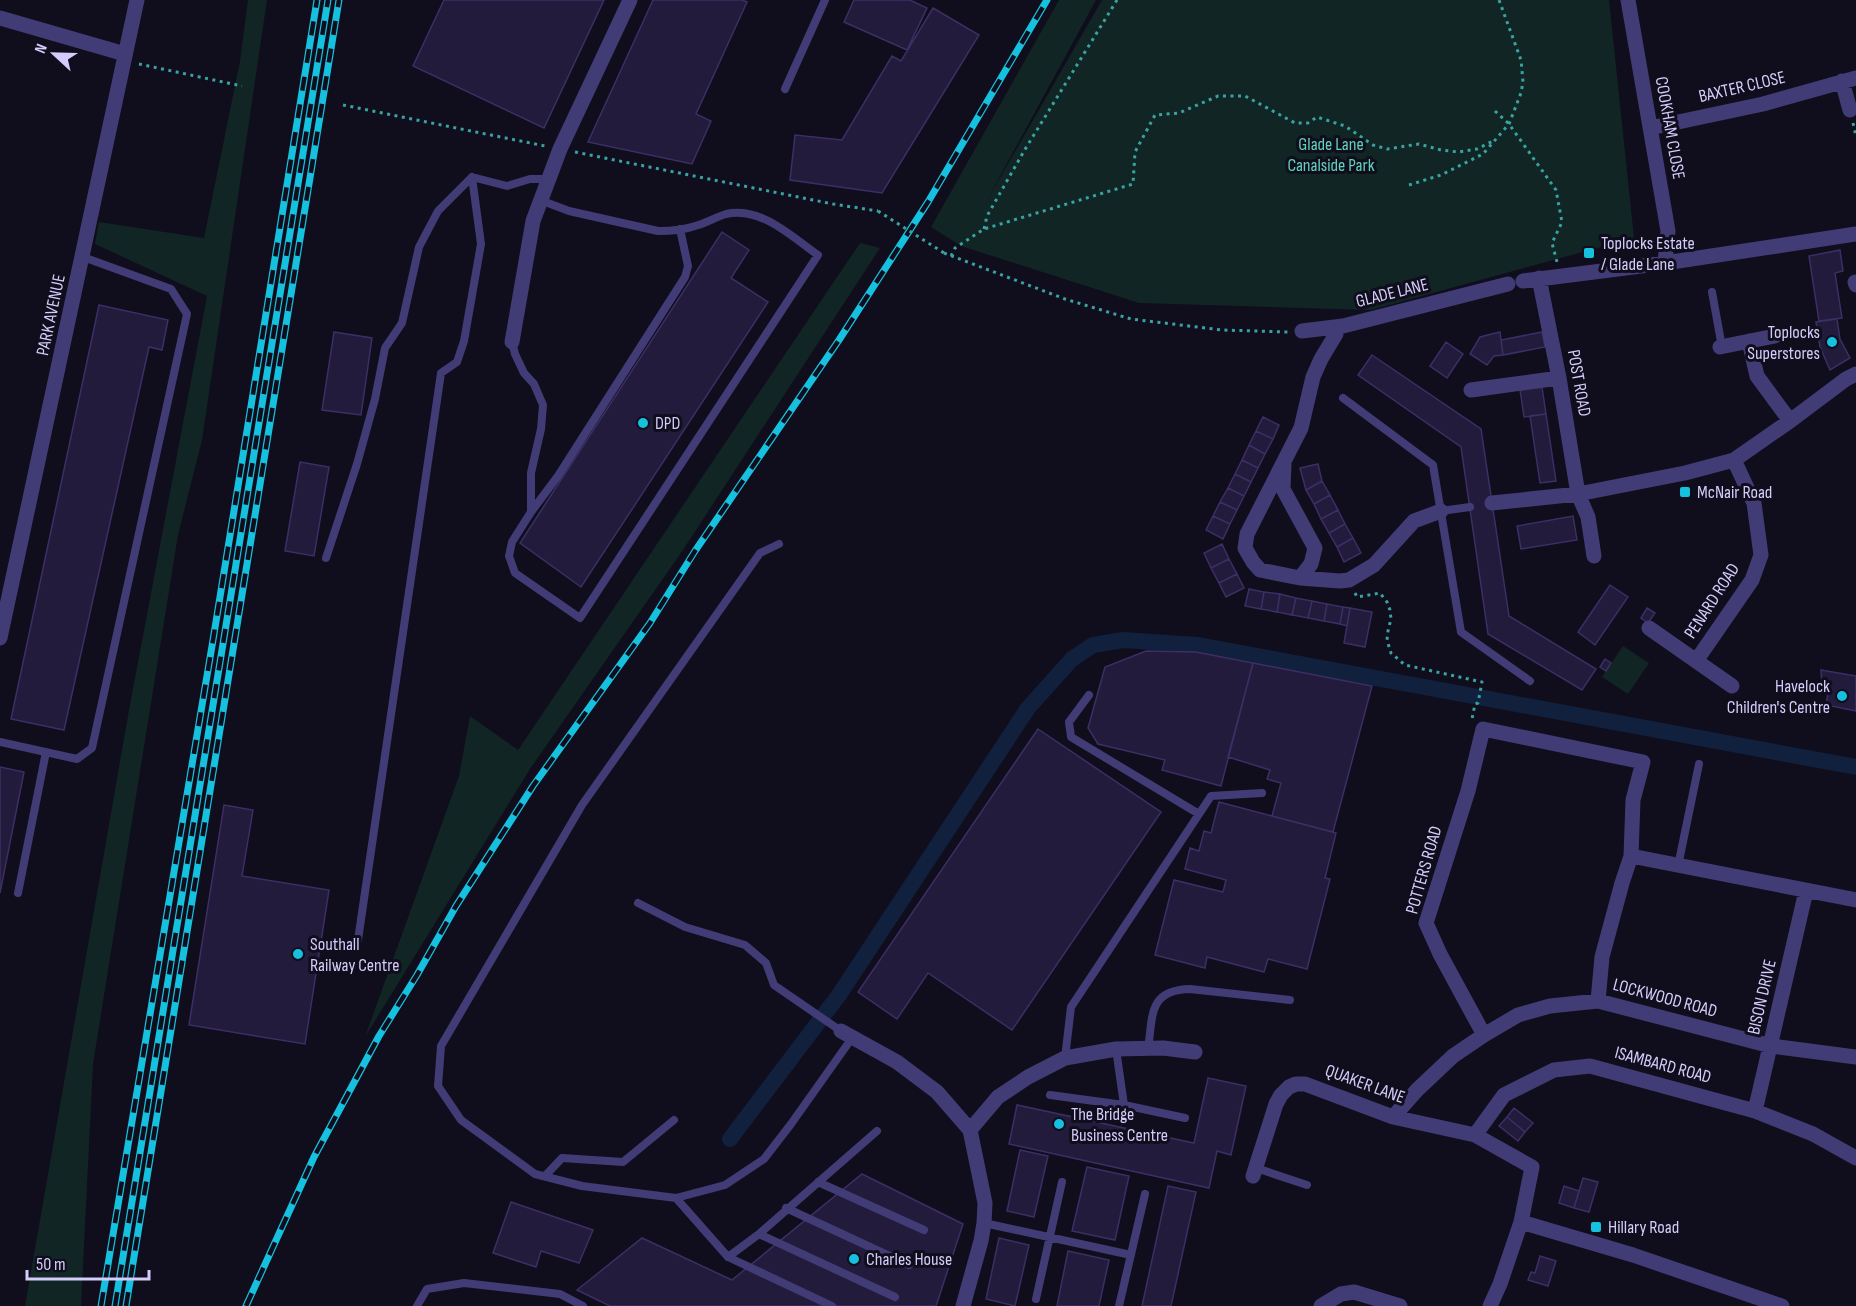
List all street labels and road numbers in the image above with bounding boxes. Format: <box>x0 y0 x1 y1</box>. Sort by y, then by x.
street label: BAXTER CLOSE <box>1697 67 1787 107</box>
street label: COOKHAM CLOSE <box>1651 75 1689 181</box>
street label: PARK AVENUE <box>32 272 70 358</box>
street label: GLADE LANE <box>1354 274 1430 312</box>
street label: POST ROAD <box>1563 348 1595 418</box>
street label: PENARD ROAD <box>1680 559 1744 643</box>
street label: POTTERS ROAD <box>1401 824 1447 916</box>
street label: BISON DRIVE <box>1743 957 1781 1037</box>
street label: LOCKWOOD ROAD <box>1611 974 1719 1022</box>
street label: ISAMBARD ROAD <box>1612 1042 1714 1088</box>
street label: QUAKER LANE <box>1322 1060 1408 1108</box>

